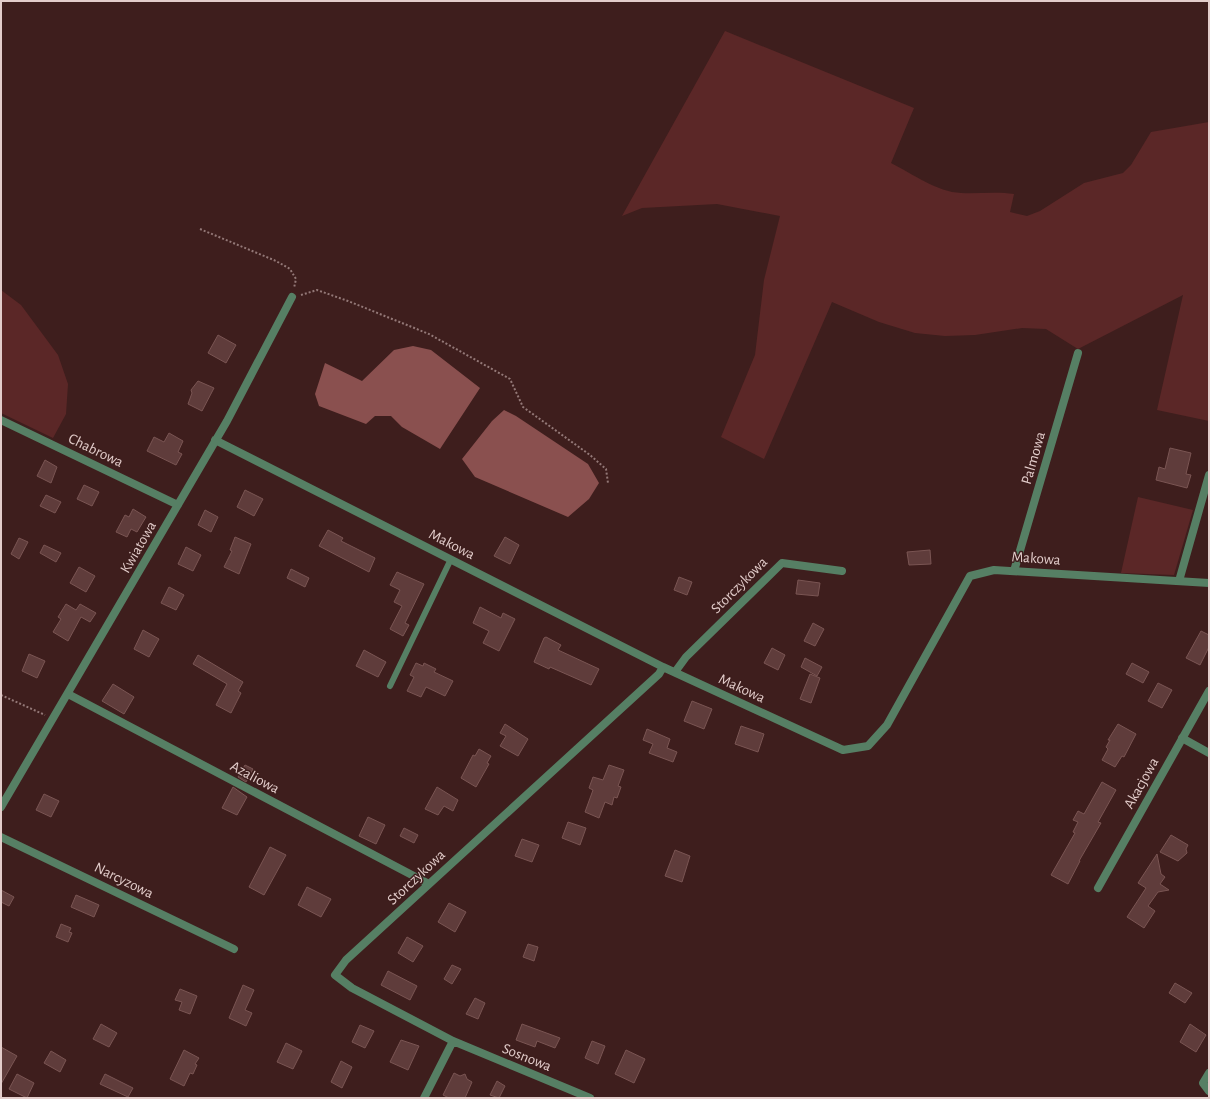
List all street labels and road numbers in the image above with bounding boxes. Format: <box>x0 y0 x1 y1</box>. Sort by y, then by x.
street label: Palmowa <box>1019 430 1048 486</box>
street label: Chabrowa <box>66 431 126 470</box>
street label: Kwiatowa <box>118 519 159 576</box>
street label: Makowa <box>426 527 477 562</box>
street label: Makowa <box>1011 549 1061 568</box>
street label: Storczykowa <box>708 554 770 616</box>
street label: Makowa <box>716 671 767 706</box>
street label: Akacjowa <box>1121 755 1162 811</box>
street label: Azaliowa <box>228 758 282 797</box>
street label: Storczykowa <box>385 847 448 908</box>
street label: Narcyzowa <box>92 860 156 901</box>
street label: Sosnowa <box>500 1041 554 1074</box>

